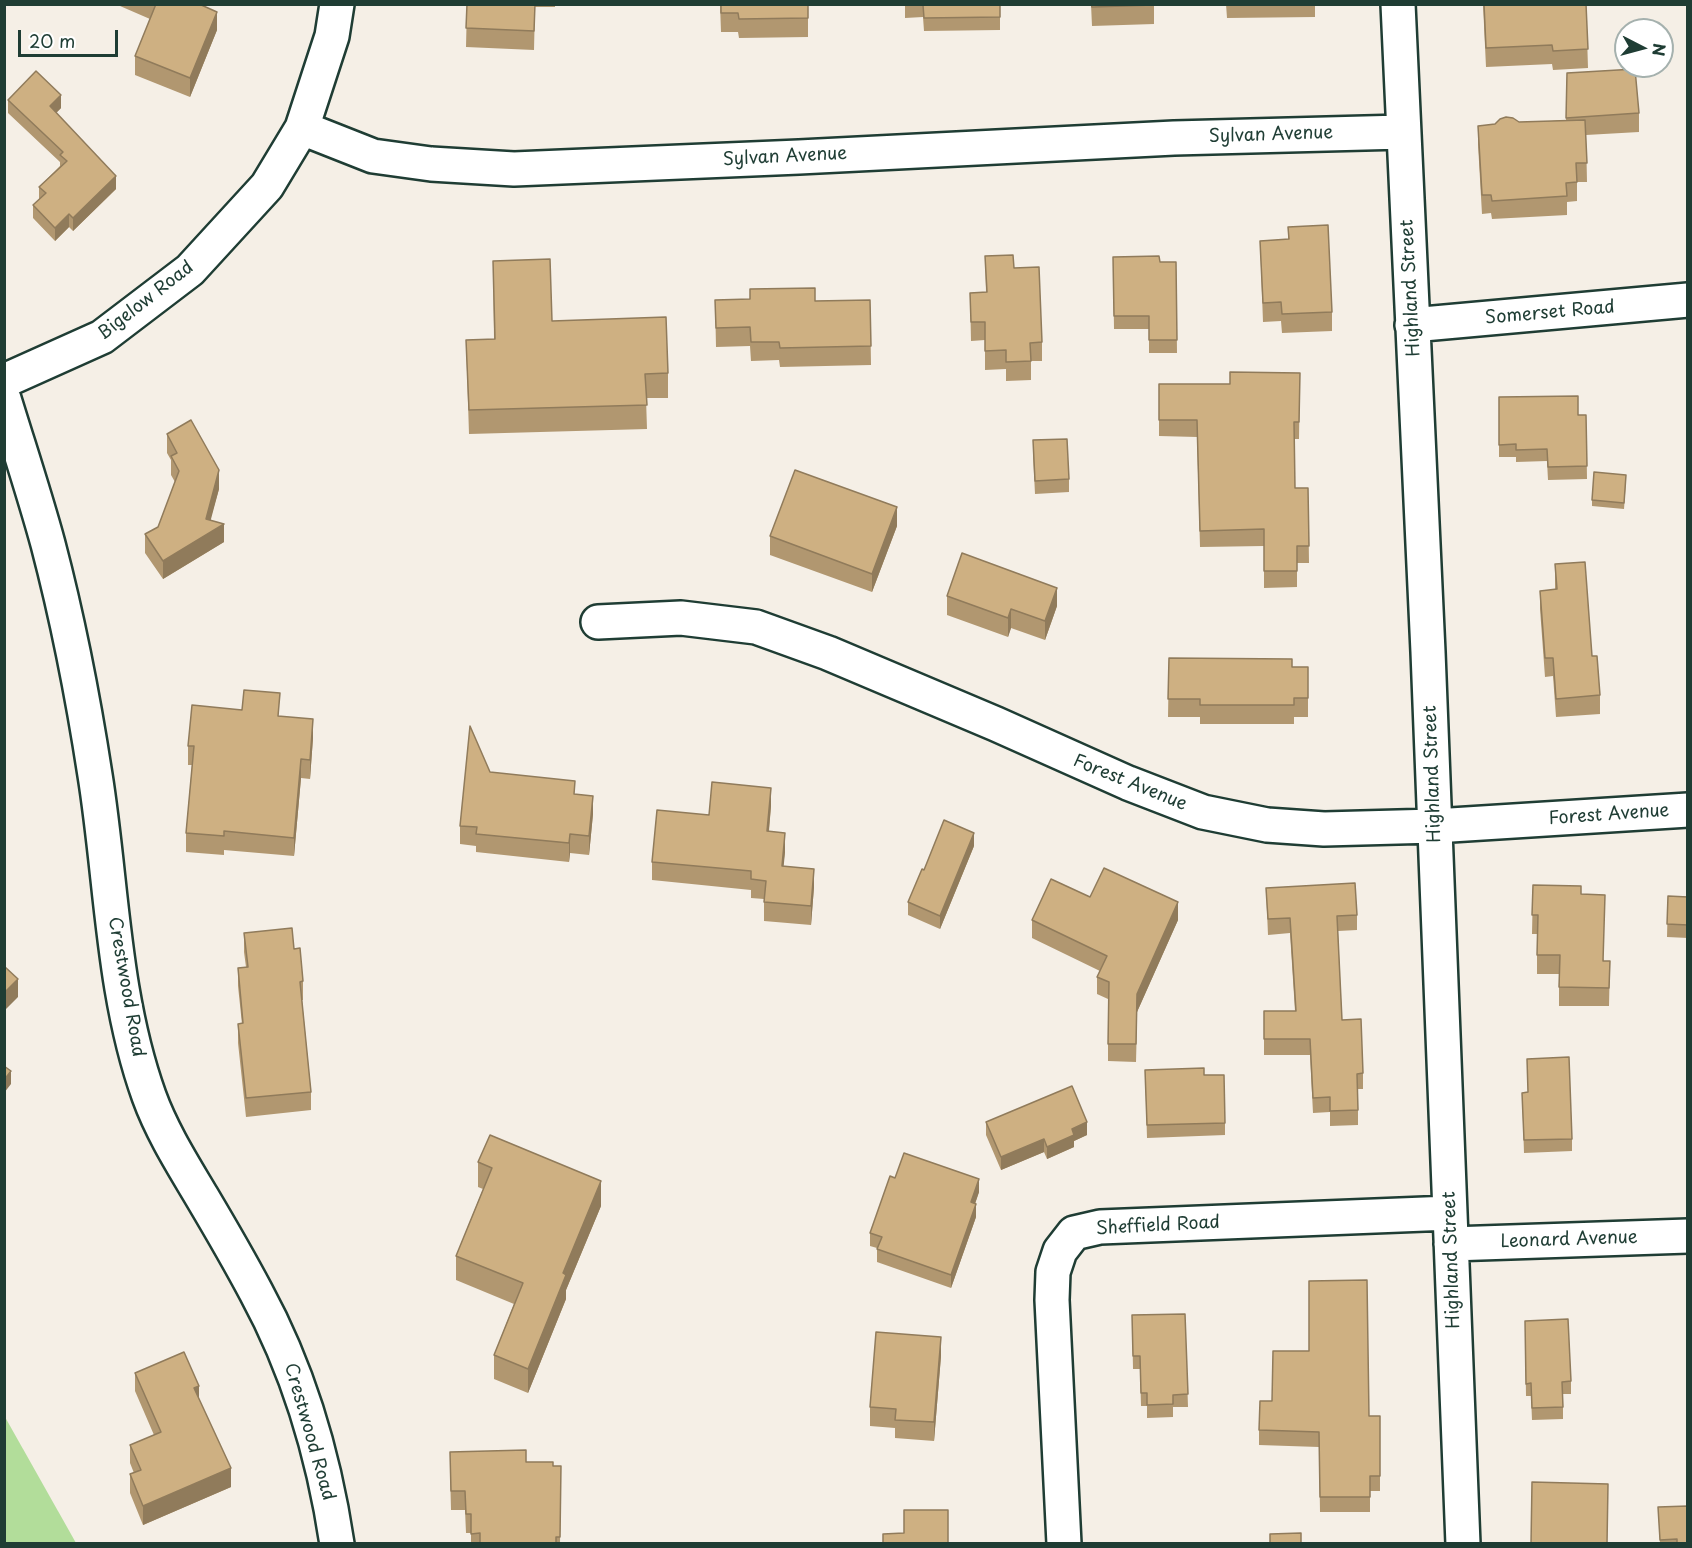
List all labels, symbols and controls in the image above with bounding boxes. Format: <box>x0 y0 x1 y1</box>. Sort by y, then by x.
scale bar <box>21 18 122 56</box>
north arrow <box>1614 18 1674 78</box>
text: 20 m <box>29 27 75 54</box>
text: N <box>1647 42 1673 57</box>
street label: Sylvan Avenue <box>1209 122 1333 148</box>
street label: Sylvan Avenue <box>722 143 848 171</box>
street label: Highland Street <box>1397 219 1425 357</box>
street label: Bigelow Road <box>94 257 198 345</box>
street label: Somerset Road <box>1484 297 1616 329</box>
street label: Highland Street <box>1420 705 1446 843</box>
street label: Forest Avenue <box>1070 750 1190 816</box>
street label: Forest Avenue <box>1548 800 1670 830</box>
street label: Crestwood Road <box>103 915 149 1059</box>
street label: Highland Street <box>1439 1191 1465 1329</box>
street label: Sheffield Road <box>1095 1212 1221 1240</box>
street label: Leonard Avenue <box>1500 1227 1638 1253</box>
street label: Crestwood Road <box>279 1361 339 1503</box>

